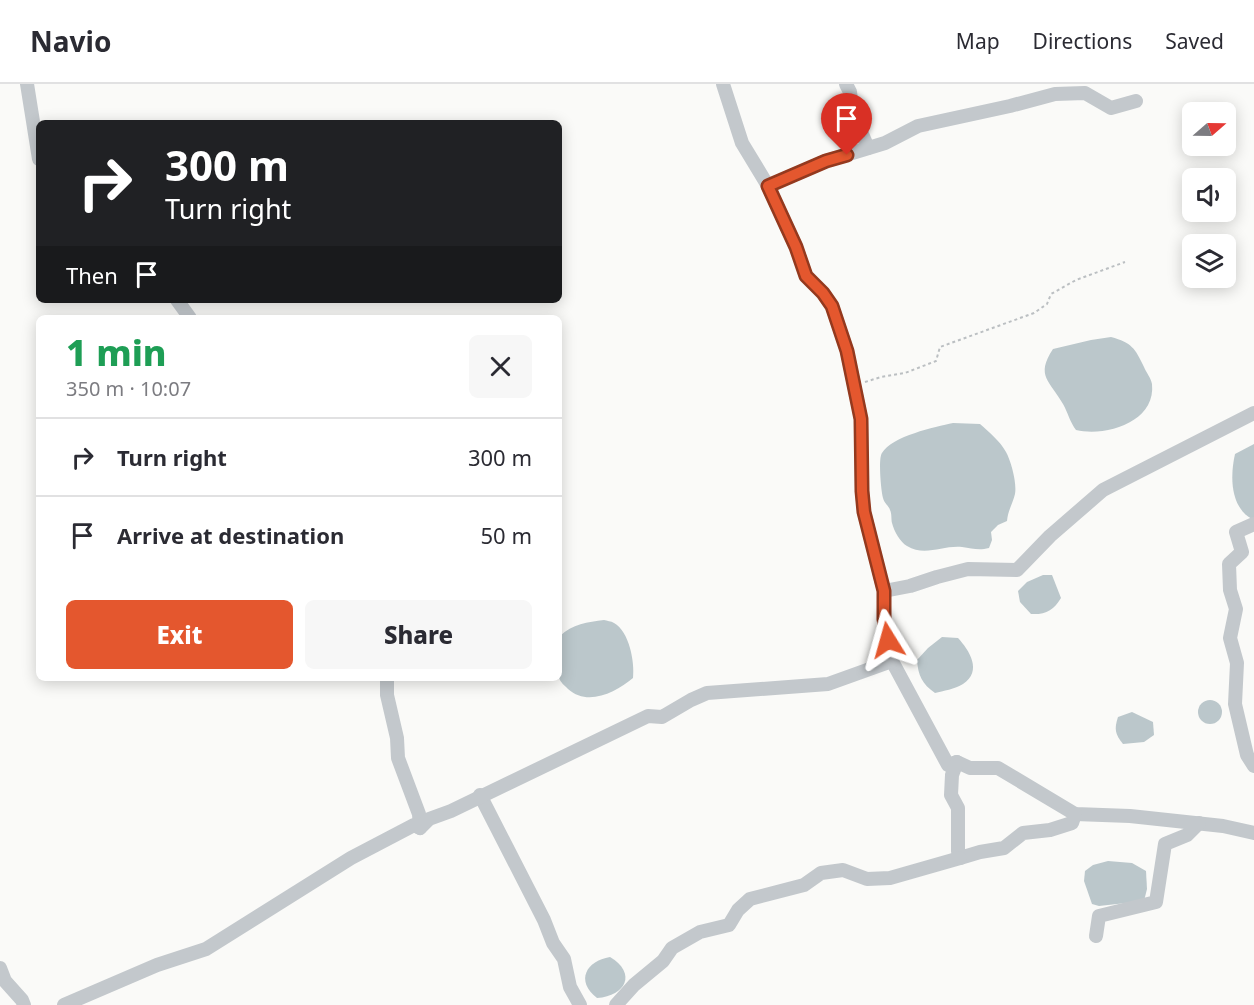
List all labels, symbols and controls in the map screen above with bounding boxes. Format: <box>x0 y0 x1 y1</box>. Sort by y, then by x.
text: Navio <box>30 22 111 60</box>
text: Map <box>956 27 1000 55</box>
text: Directions <box>1033 27 1132 55</box>
text: Saved <box>1165 27 1224 55</box>
pin <box>821 93 872 155</box>
icon: arrive <box>830 102 863 135</box>
north arrow <box>1182 102 1236 156</box>
map controls <box>1182 102 1236 288</box>
text: 300 m <box>165 136 289 193</box>
icon: right <box>66 144 144 222</box>
button: sound <box>1182 168 1236 222</box>
text: Turn right <box>165 190 291 227</box>
button: layers <box>1182 234 1236 288</box>
icon: arrive <box>130 258 163 291</box>
text: Then <box>66 260 118 290</box>
text: 1 min <box>66 328 167 377</box>
button: close <box>469 335 532 398</box>
text: 350 m · 10:07 <box>66 375 191 402</box>
icon: right <box>66 441 99 474</box>
text: Turn right <box>117 442 227 472</box>
text: 300 m <box>468 442 532 472</box>
icon: arrive <box>66 519 99 552</box>
text: Arrive at destination <box>117 520 344 550</box>
text: 50 m <box>481 520 532 550</box>
button: Exit <box>66 600 293 669</box>
button: Share <box>305 600 532 669</box>
position arrow <box>856 608 920 672</box>

